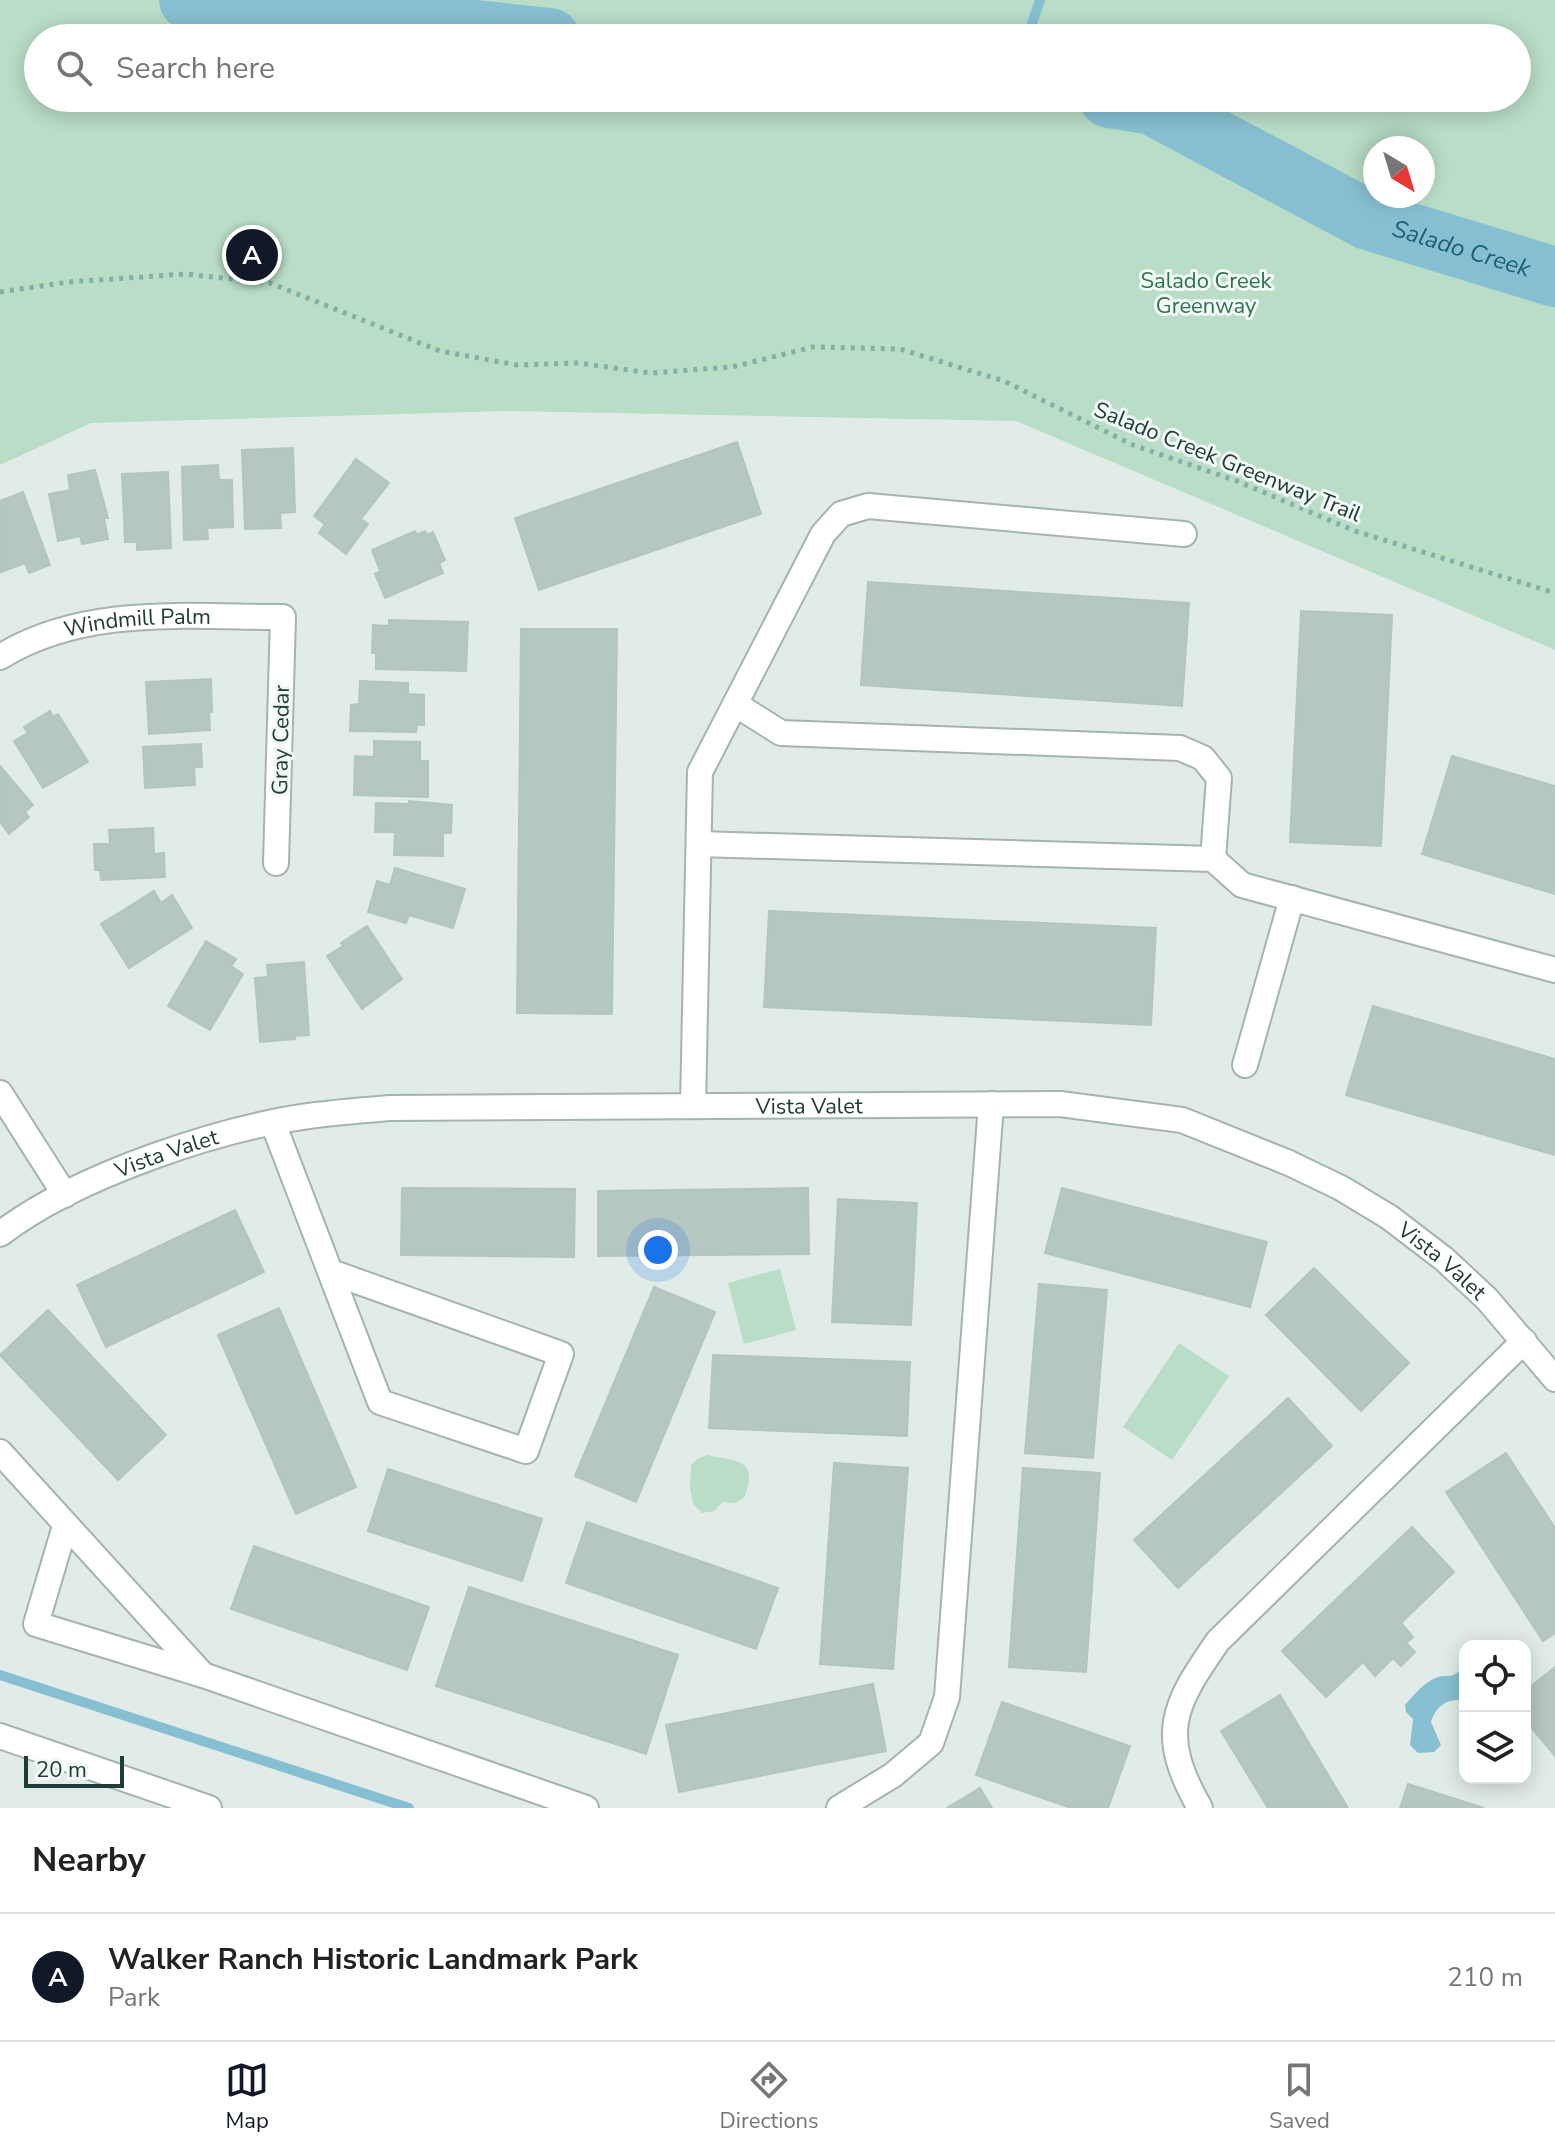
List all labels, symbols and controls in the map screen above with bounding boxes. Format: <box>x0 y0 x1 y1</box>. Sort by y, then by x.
search box <box>24 24 1531 112</box>
icon: search <box>52 46 96 90</box>
text: Search here <box>116 48 275 89</box>
north arrow <box>1363 136 1435 208</box>
water label: Salado Creek <box>1388 212 1536 285</box>
pin: A <box>226 225 278 285</box>
park label: Salado Creek Greenway <box>1140 266 1273 321</box>
street label: Salado Creek Greenway Trail <box>1090 395 1366 530</box>
street label: Windmill Palm <box>61 602 211 645</box>
street label: Gray Cedar <box>265 684 297 795</box>
street label: Vista Valet <box>754 1091 863 1122</box>
street label: Vista Valet <box>110 1122 222 1186</box>
street label: Vista Valet <box>1391 1215 1493 1307</box>
your location <box>638 1230 678 1270</box>
map controls <box>1459 1640 1531 1784</box>
button: locate <box>1459 1640 1531 1712</box>
button: layers <box>1459 1712 1531 1784</box>
scale bar <box>24 1752 124 1788</box>
text: 20 m <box>36 1755 87 1785</box>
text: Nearby <box>32 1837 146 1883</box>
text: Walker Ranch Historic Landmark Park <box>108 1939 638 1980</box>
text: A <box>48 1960 68 1995</box>
text: 210 m <box>1447 1960 1523 1995</box>
text: Park <box>108 1980 160 2015</box>
tab: Map <box>225 2058 269 2136</box>
tab: Directions <box>720 2058 819 2136</box>
tab: Saved <box>1269 2058 1330 2136</box>

